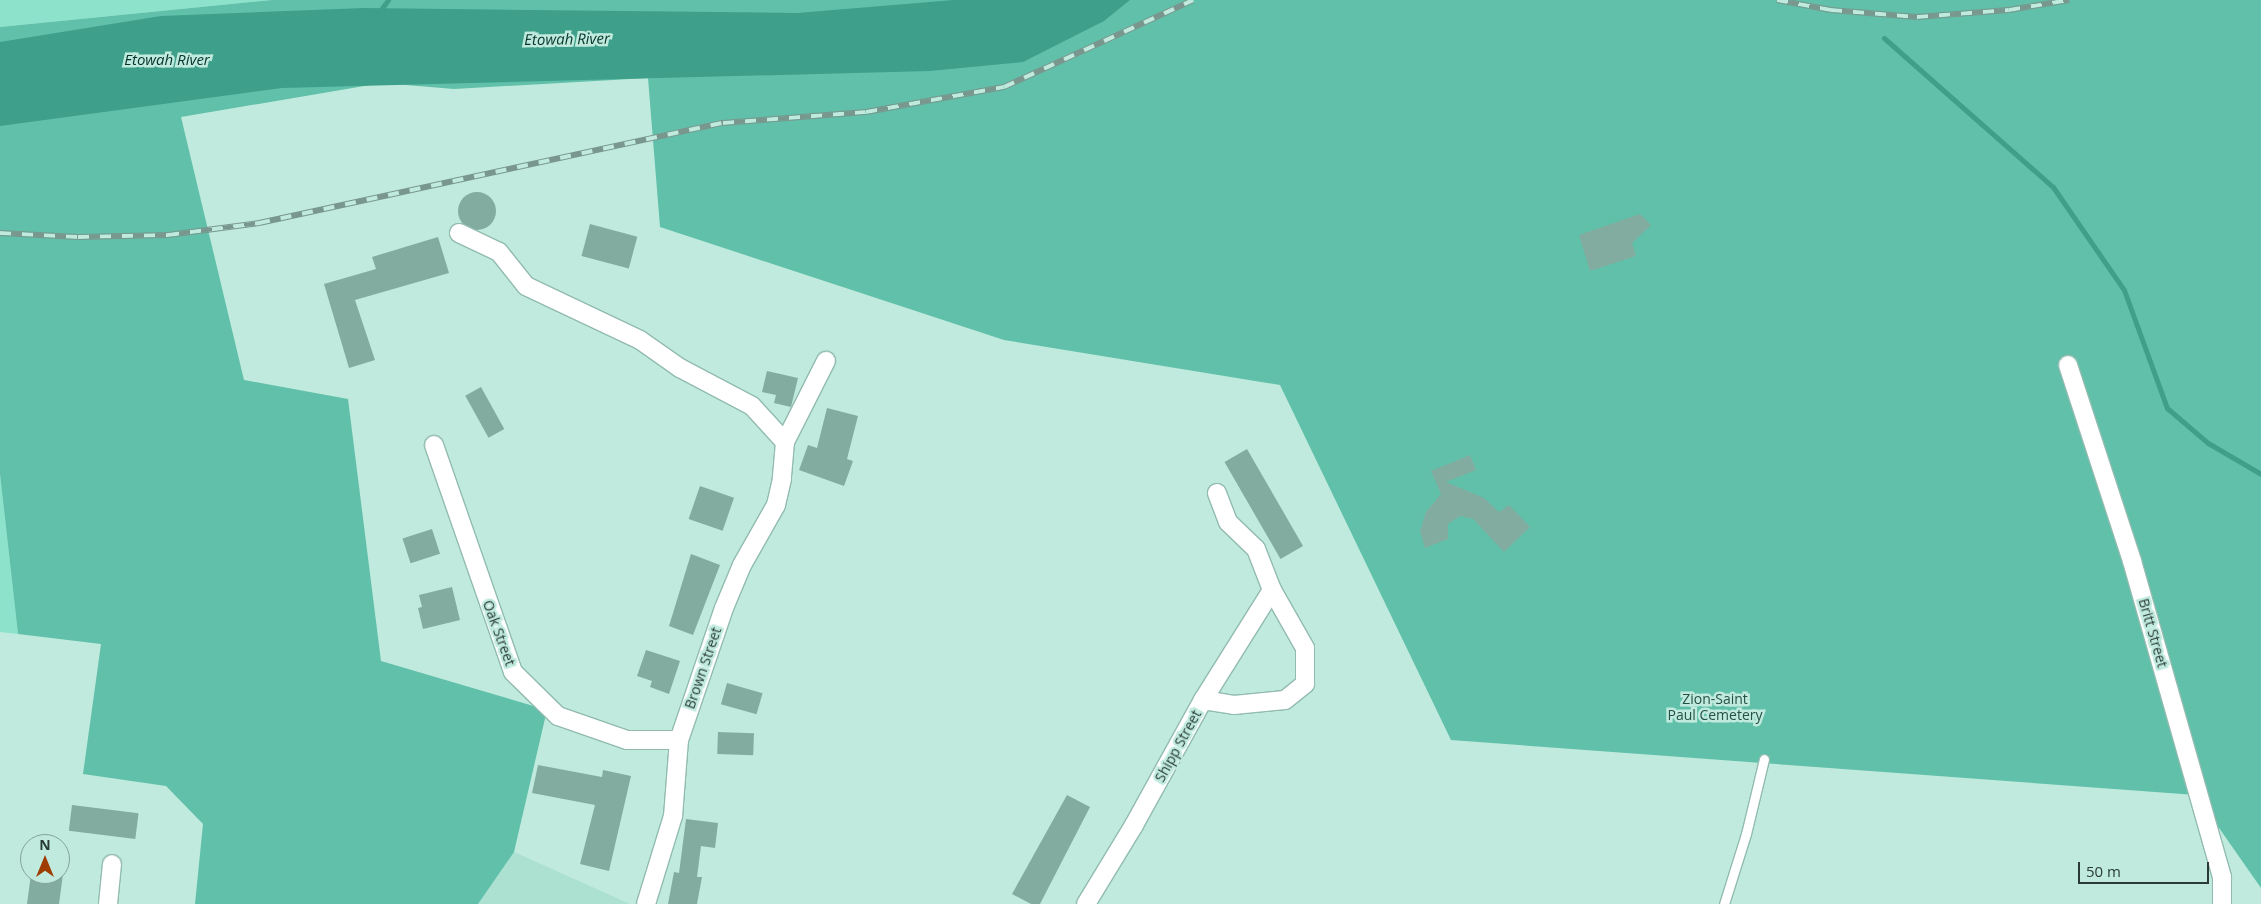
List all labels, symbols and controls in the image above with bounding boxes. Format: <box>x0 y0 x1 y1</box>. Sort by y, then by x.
water label: Etowah River <box>524 29 610 49</box>
water label: Etowah River <box>124 51 210 69</box>
street label: Britt Street <box>2135 597 2171 669</box>
street label: Oak Street <box>479 598 519 668</box>
street label: Brown Street <box>681 625 725 711</box>
park label: Zion-Saint Paul Cemetery <box>1667 691 1763 724</box>
street label: Shipp Street <box>1151 707 1205 785</box>
north arrow <box>20 834 70 884</box>
text: N <box>39 835 51 854</box>
scale bar <box>2081 852 2212 884</box>
text: 50 m <box>2086 861 2121 881</box>

